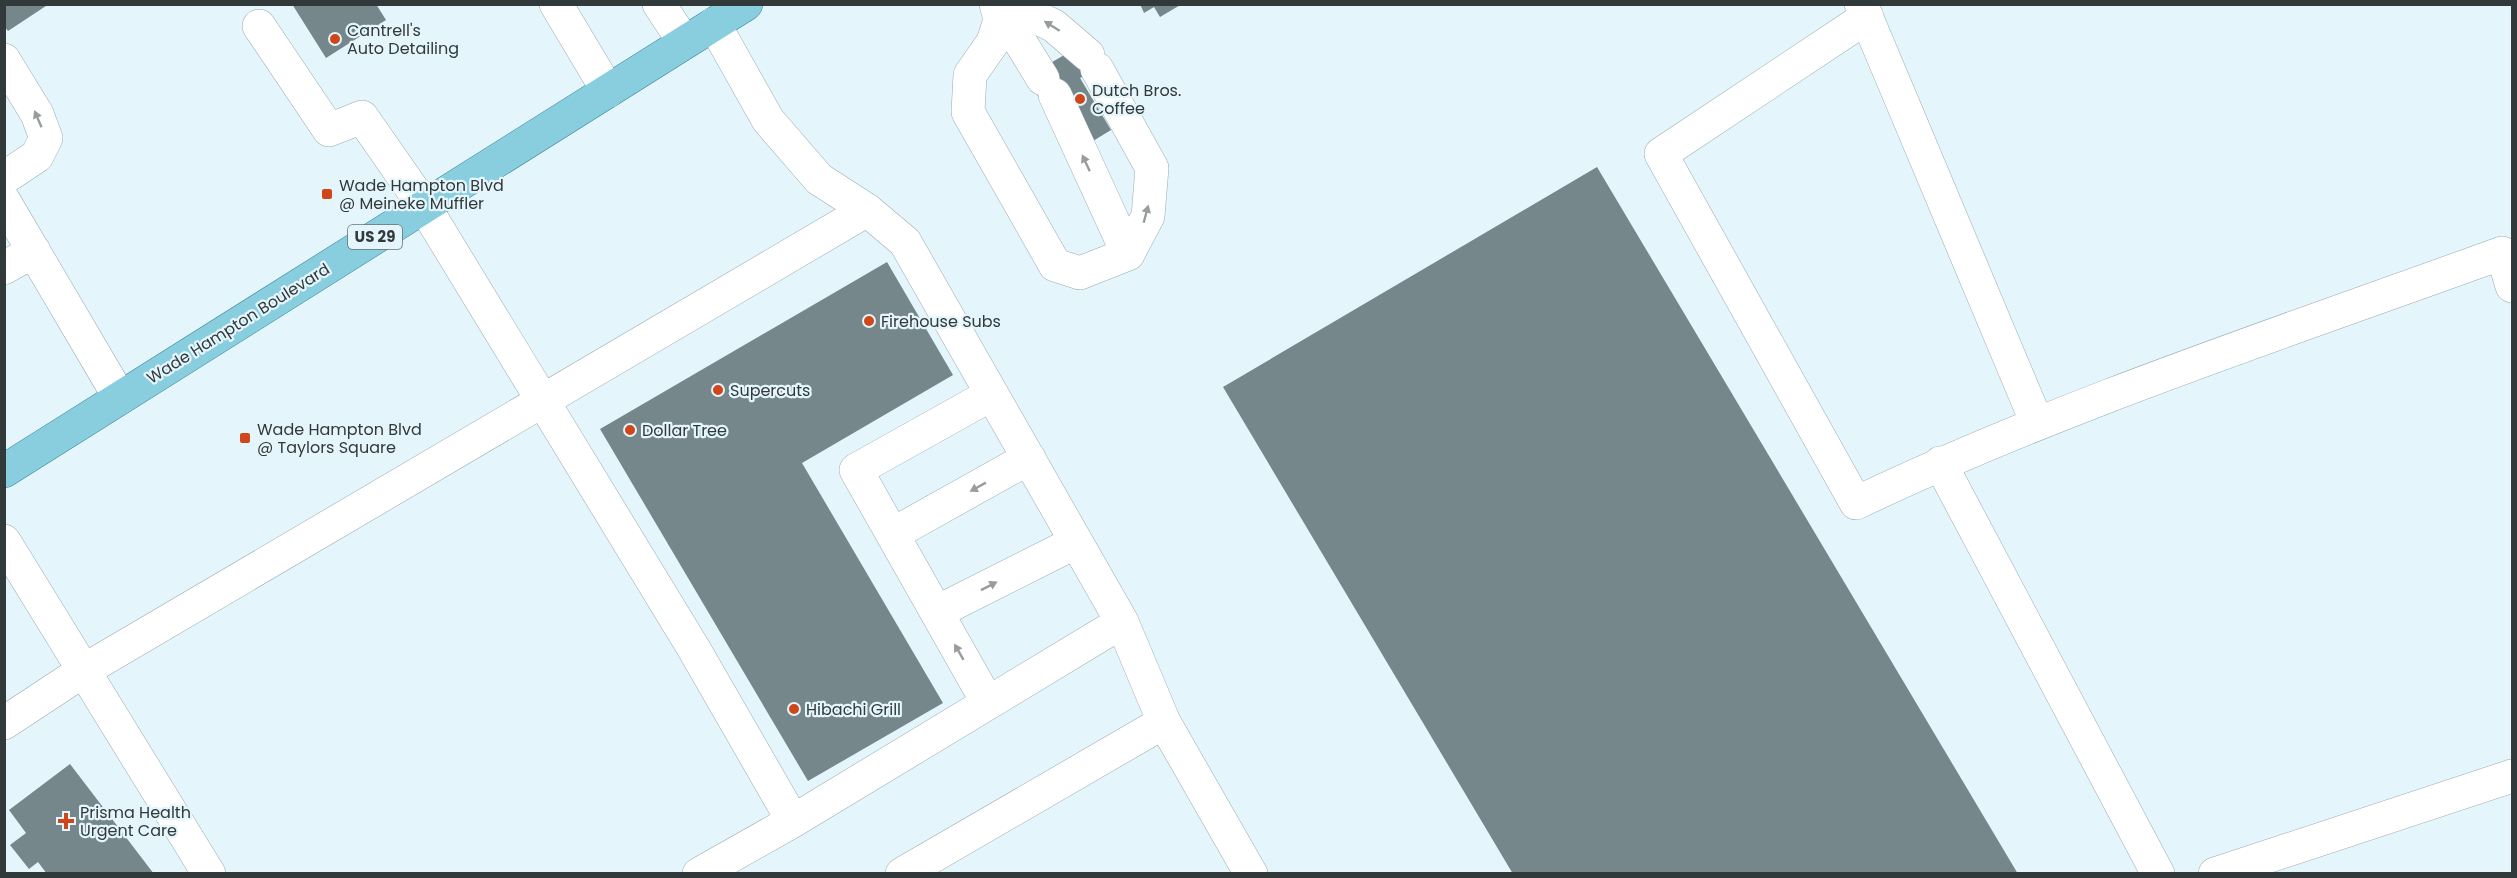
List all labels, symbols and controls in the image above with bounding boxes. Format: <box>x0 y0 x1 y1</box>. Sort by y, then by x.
place label: Cantrell's Auto Detailing <box>347 19 459 60</box>
one-way arrow <box>1043 20 1060 31</box>
marker: Cantrell's Auto Detailing <box>328 32 342 46</box>
place label: Dutch Bros. Coffee <box>1092 79 1181 120</box>
marker: Dutch Bros. Coffee <box>1073 92 1087 106</box>
one-way arrow <box>33 110 42 128</box>
one-way arrow <box>1081 154 1090 171</box>
place label: Wade Hampton Blvd @ Meineke Muffler <box>339 174 504 215</box>
marker: Wade Hampton Blvd @ Meineke Muffler <box>320 187 334 201</box>
one-way arrow <box>1142 205 1152 224</box>
road number: US 29 <box>348 225 402 249</box>
street label: Wade Hampton Boulevard <box>142 258 334 389</box>
place label: Firehouse Subs <box>881 310 1001 333</box>
marker: Firehouse Subs <box>862 314 876 328</box>
place label: Supercuts <box>730 379 810 402</box>
marker: Supercuts <box>711 383 725 397</box>
place label: Wade Hampton Blvd @ Taylors Square <box>257 418 422 459</box>
place label: Dollar Tree <box>642 419 727 442</box>
marker: Dollar Tree <box>623 423 637 437</box>
marker: Wade Hampton Blvd @ Taylors Square <box>238 431 252 445</box>
one-way arrow <box>969 482 986 492</box>
one-way arrow <box>980 581 997 591</box>
one-way arrow <box>954 643 964 660</box>
place label: Hibachi Grill <box>806 698 901 721</box>
marker: Hibachi Grill <box>787 702 801 716</box>
place label: Prisma Health Urgent Care <box>80 801 191 842</box>
marker: Prisma Health Urgent Care <box>57 812 75 830</box>

